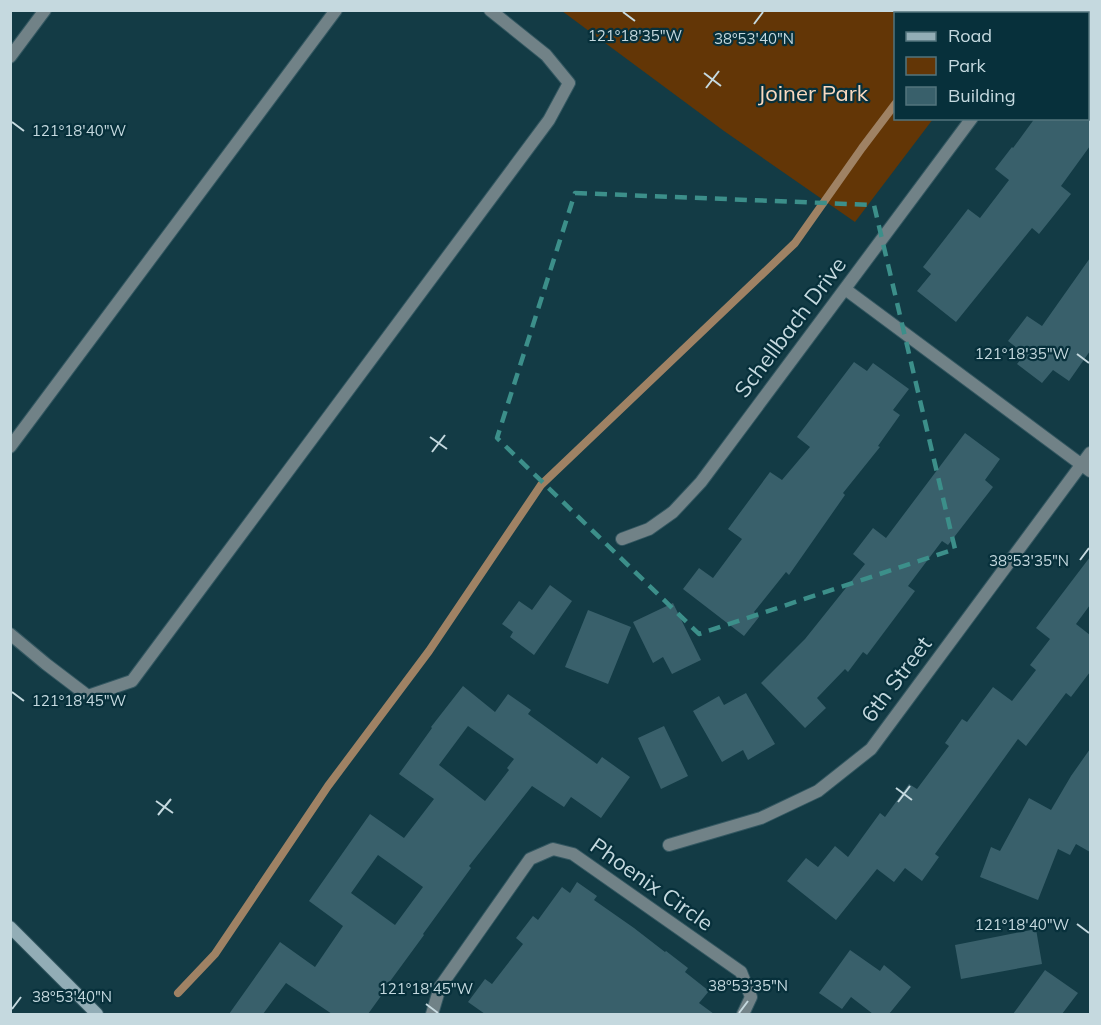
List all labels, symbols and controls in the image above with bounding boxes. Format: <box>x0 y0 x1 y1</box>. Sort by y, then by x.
legend <box>894 12 1089 120</box>
text: Road <box>948 24 992 47</box>
text: 121°18'35"W <box>588 26 683 45</box>
text: 38°53'40"N <box>714 29 794 48</box>
text: Park <box>948 54 987 77</box>
park label: Joiner Park <box>758 79 869 107</box>
text: Building <box>948 84 1016 107</box>
text: 121°18'40"W <box>32 121 127 140</box>
street label: Schellbach Drive <box>728 251 852 403</box>
text: 121°18'35"W <box>975 344 1070 363</box>
text: 38°53'35"N <box>989 551 1069 570</box>
street label: 6th Street <box>855 630 938 728</box>
text: 121°18'45"W <box>32 691 127 710</box>
street label: Phoenix Circle <box>585 831 719 937</box>
text: 121°18'40"W <box>975 915 1070 934</box>
text: 38°53'35"N <box>708 976 788 995</box>
text: 121°18'45"W <box>379 979 474 998</box>
text: 38°53'40"N <box>32 987 112 1006</box>

